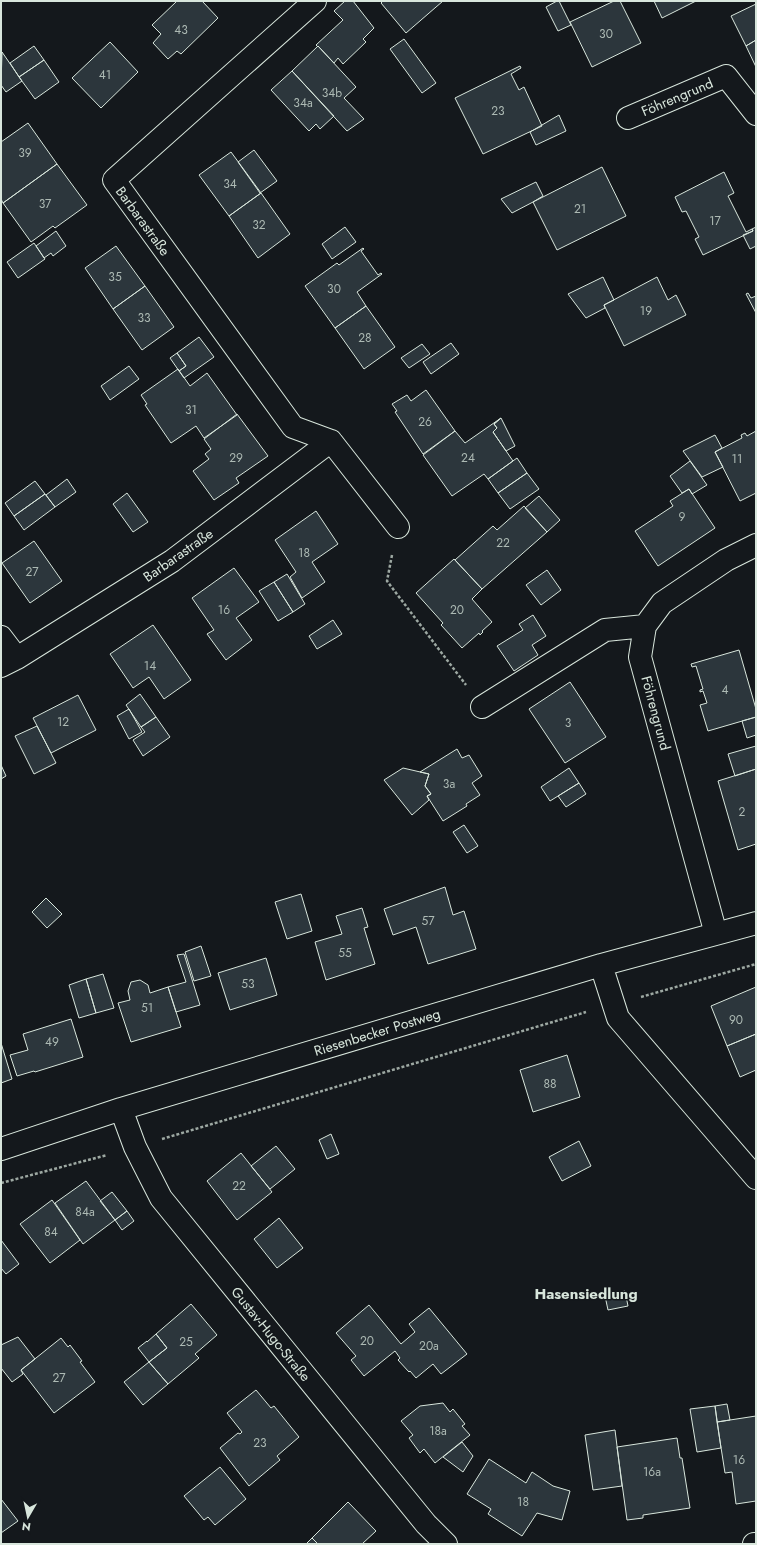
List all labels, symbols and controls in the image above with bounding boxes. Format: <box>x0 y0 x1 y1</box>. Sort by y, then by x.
house number: 43 <box>174 21 188 39</box>
house number: 30 <box>599 25 613 43</box>
house number: 41 <box>99 66 111 84</box>
street label: Föhrengrund <box>638 73 716 121</box>
house number: 34b <box>322 84 342 102</box>
house number: 34a <box>293 94 313 112</box>
house number: 23 <box>491 102 505 120</box>
house number: 39 <box>18 144 32 162</box>
house number: 34 <box>223 175 237 193</box>
street label: Barbarastraße <box>111 182 175 260</box>
house number: 37 <box>39 195 52 213</box>
house number: 21 <box>574 200 586 218</box>
house number: 17 <box>709 212 722 230</box>
house number: 32 <box>252 216 266 234</box>
house number: 35 <box>108 268 122 286</box>
house number: 30 <box>327 280 341 298</box>
house number: 19 <box>640 302 652 320</box>
house number: 33 <box>137 309 151 327</box>
house number: 28 <box>358 329 372 347</box>
house number: 31 <box>185 401 197 419</box>
house number: 26 <box>418 413 432 431</box>
house number: 29 <box>229 449 243 467</box>
house number: 24 <box>461 449 475 467</box>
house number: 11 <box>732 450 742 468</box>
house number: 9 <box>679 508 686 526</box>
street label: Barbarastraße <box>139 524 217 586</box>
house number: 22 <box>496 534 510 552</box>
house number: 18 <box>298 544 310 562</box>
house number: 27 <box>25 563 39 581</box>
house number: 16 <box>218 601 230 619</box>
house number: 20 <box>450 601 464 619</box>
house number: 14 <box>144 657 156 675</box>
street label: Föhrengrund <box>636 674 676 752</box>
house number: 4 <box>722 681 729 699</box>
house number: 12 <box>57 713 69 731</box>
house number: 3 <box>565 714 572 732</box>
house number: 3a <box>443 775 455 793</box>
house number: 2 <box>739 803 746 821</box>
house number: 57 <box>421 912 435 930</box>
house number: 55 <box>338 944 352 962</box>
house number: 53 <box>241 975 255 993</box>
house number: 51 <box>141 999 153 1017</box>
street label: Riesenbecker Postweg <box>311 1003 443 1061</box>
house number: 90 <box>729 1011 743 1029</box>
house number: 49 <box>45 1033 59 1051</box>
house number: 88 <box>543 1075 557 1093</box>
house number: 22 <box>232 1177 246 1195</box>
house number: 84a <box>75 1203 95 1221</box>
house number: 84 <box>44 1223 58 1241</box>
street label: Gustav-Hugo-Straße <box>227 1282 315 1386</box>
district label: Hasensiedlung <box>534 1283 638 1305</box>
house number: 20 <box>360 1332 374 1350</box>
house number: 25 <box>179 1333 193 1351</box>
house number: 20a <box>419 1337 439 1355</box>
house number: 27 <box>52 1369 66 1387</box>
house number: 18a <box>429 1422 447 1440</box>
house number: 23 <box>253 1434 267 1452</box>
house number: 16 <box>733 1451 745 1469</box>
house number: 16a <box>643 1463 661 1481</box>
house number: 18 <box>517 1493 529 1511</box>
north arrow <box>8 1497 48 1537</box>
text: N <box>21 1518 32 1535</box>

